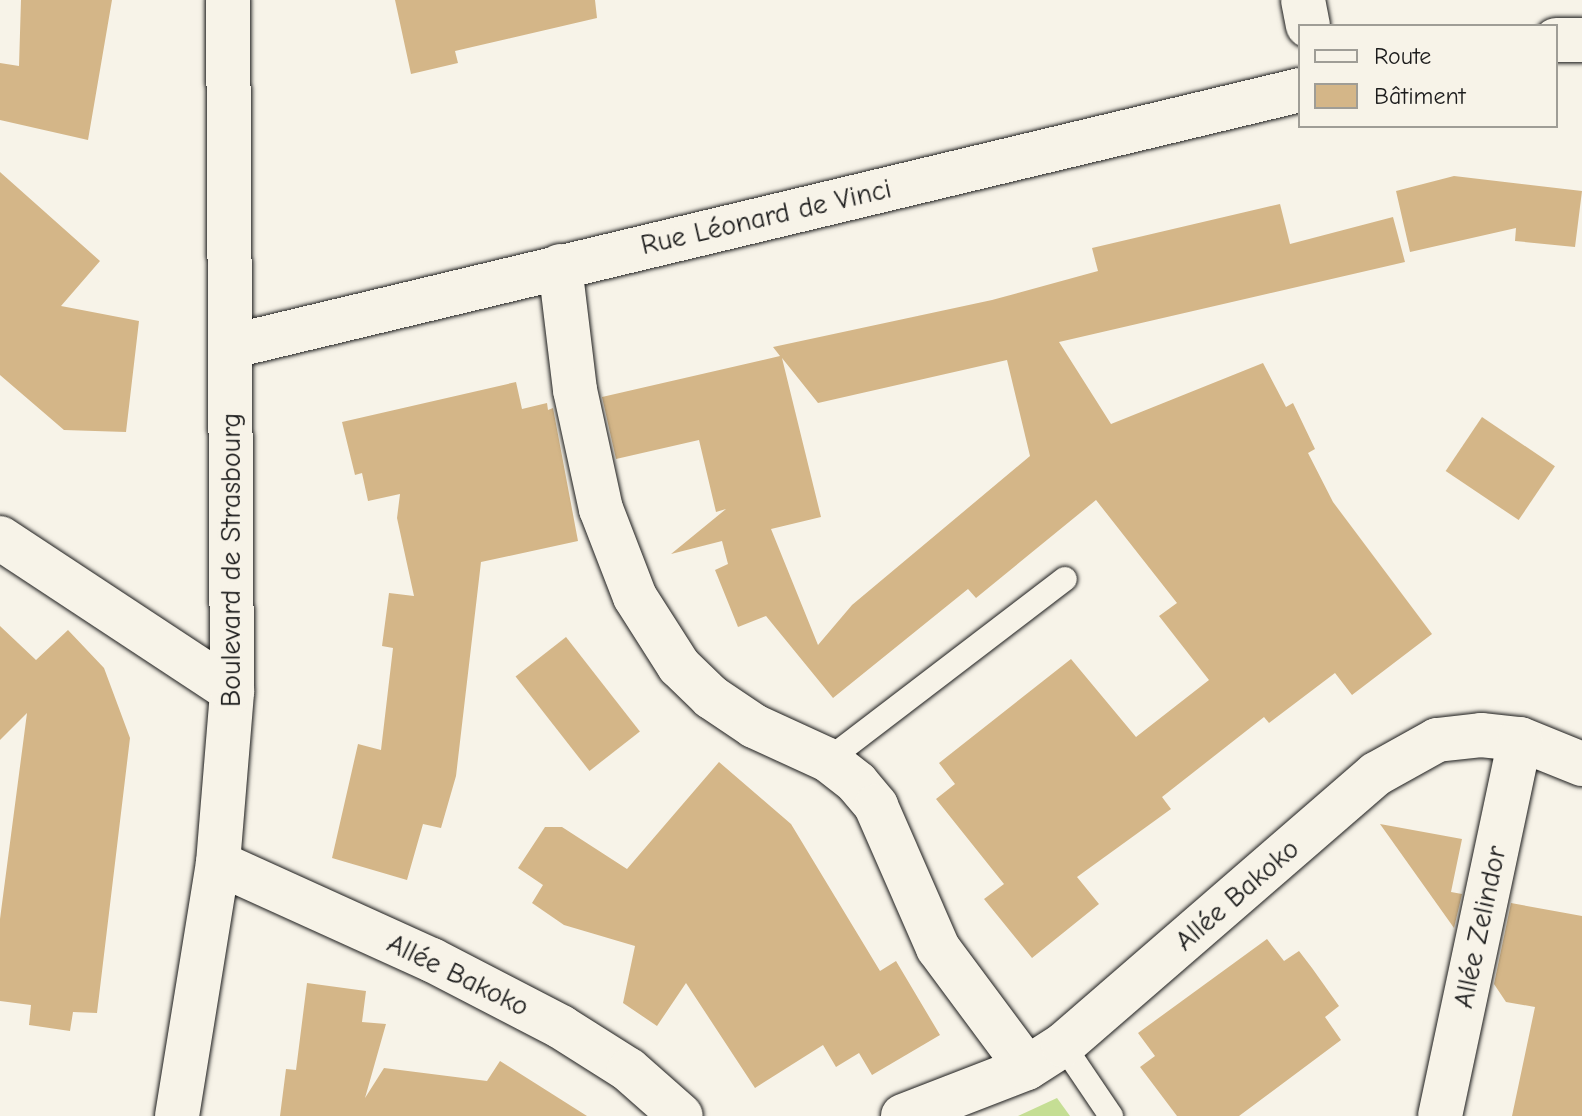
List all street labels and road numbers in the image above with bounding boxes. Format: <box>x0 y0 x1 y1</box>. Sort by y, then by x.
street label: Rue Léonard de Vinci <box>637 172 895 262</box>
street label: Boulevard de Strasbourg <box>214 413 248 707</box>
street label: Allée Bakoko <box>1168 832 1306 958</box>
street label: Allée Zelindor <box>1446 843 1514 1011</box>
street label: Allée Bakoko <box>382 926 534 1024</box>

